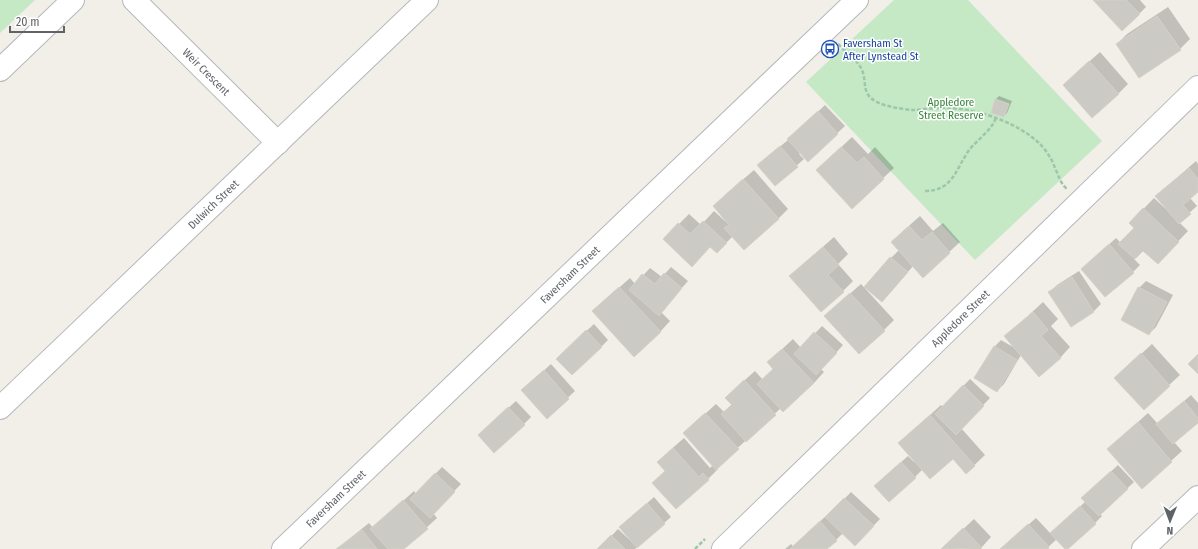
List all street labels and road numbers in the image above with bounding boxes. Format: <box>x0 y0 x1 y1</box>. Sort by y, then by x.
street label: Weir Crescent <box>180 46 233 98</box>
street label: Dulwich Street <box>185 177 242 231</box>
street label: Faversham Street <box>537 243 603 306</box>
street label: Appledore Street <box>928 287 992 349</box>
street label: Faversham Street <box>303 467 369 530</box>

